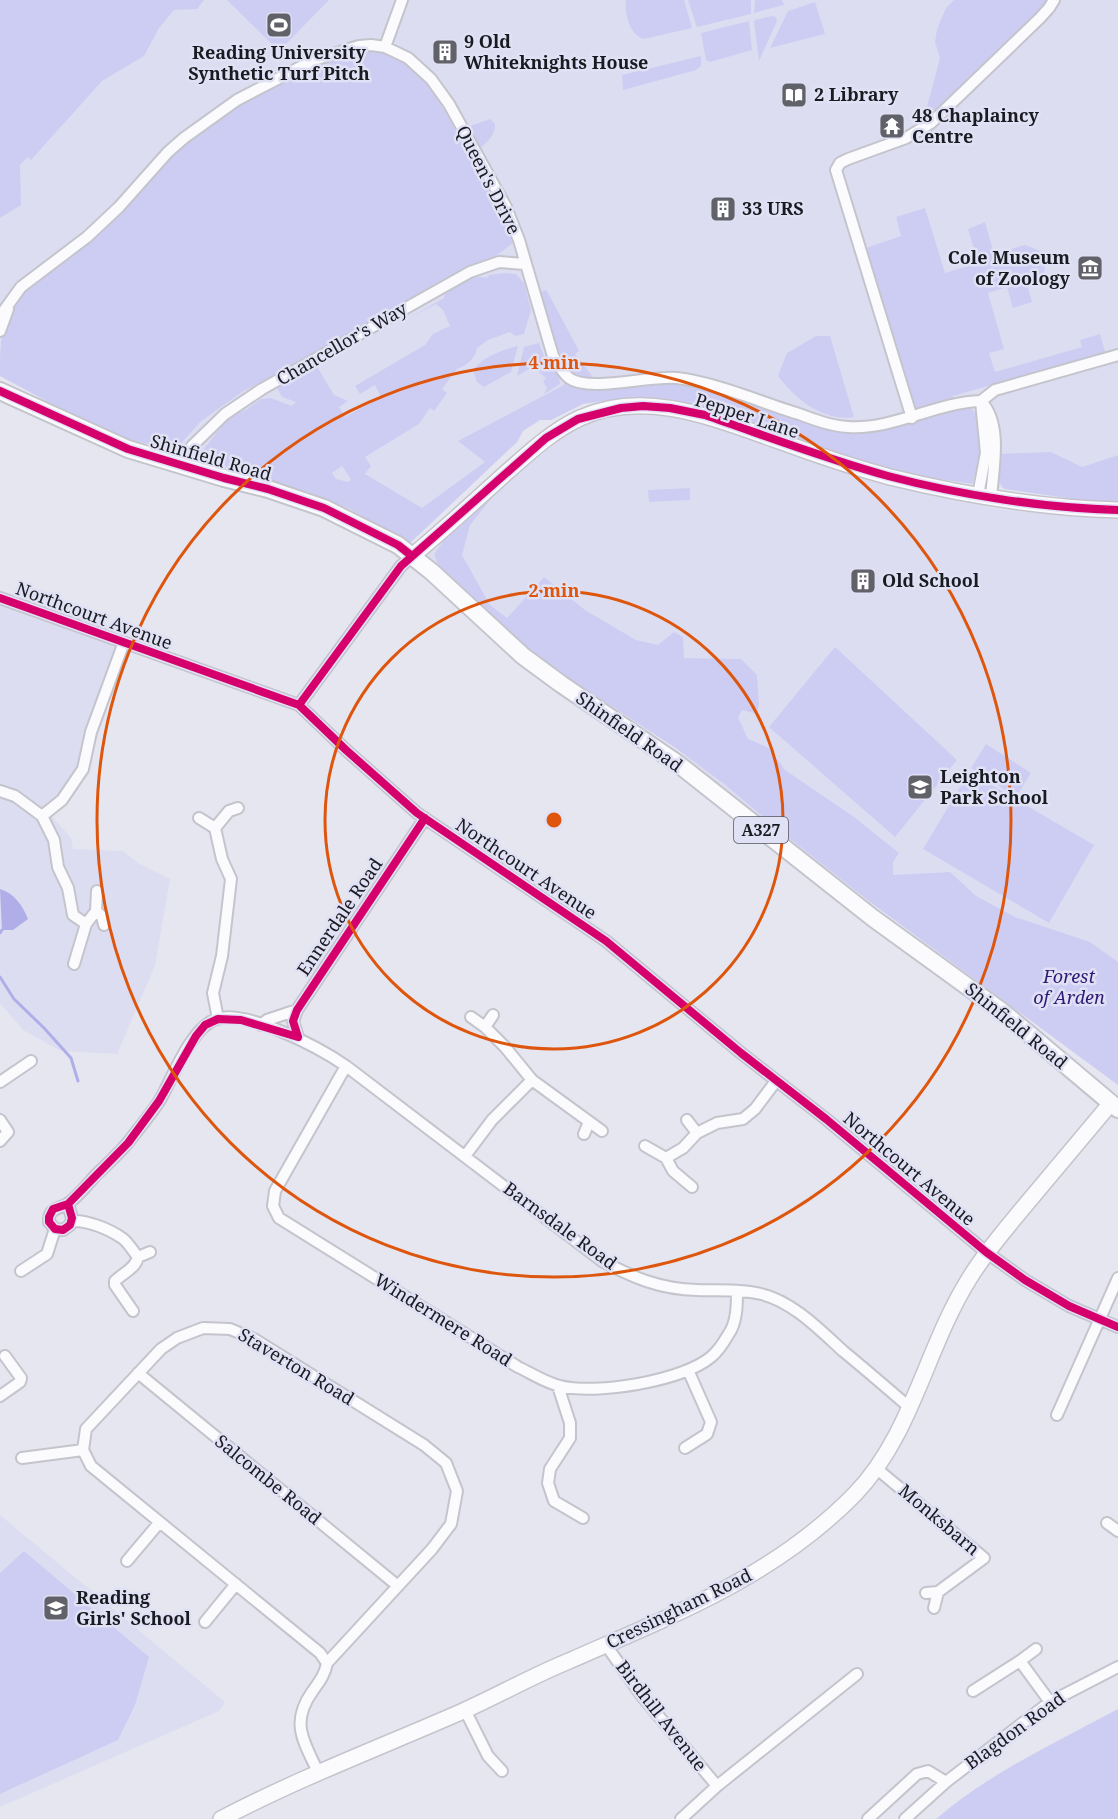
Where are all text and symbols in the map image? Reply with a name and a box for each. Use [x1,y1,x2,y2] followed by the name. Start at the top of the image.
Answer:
[264,10,294,40] sports icon: Reading University Synthetic Turf Pitch
[464,29,648,74] place label: 9 Old Whiteknights House
[430,37,460,67] building icon: 9 Old Whiteknights House
[188,40,370,85] place label: Reading University Synthetic Turf Pitch
[779,80,809,110] library icon: 2 Library
[814,82,899,106] place label: 2 Library
[912,103,1039,148] place label: 48 Chaplaincy Centre
[877,111,907,141] temple icon: 48 Chaplaincy Centre
[451,121,527,238] street label: Queen's Drive
[708,194,738,224] building icon: 33 URS
[742,196,804,220] place label: 33 URS
[948,245,1071,290] place label: Cole Museum of Zoology
[1075,253,1105,283] museum icon: Cole Museum of Zoology
[272,296,412,390] street label: Chancellor's Way
[529,350,579,374] text: 4 min
[692,387,802,443] street label: Pepper Lane
[148,428,275,486] street label: Shinfield Road
[848,566,878,596] building icon: Old School
[882,568,980,592] place label: Old School
[13,576,176,655] street label: Northcourt Avenue
[529,578,579,602] text: 2 min
[572,686,688,777] street label: Shinfield Road
[940,764,1049,809] place label: Leighton Park School
[905,772,935,802] school or university icon: Leighton Park School
[544,810,564,830] centre of rings
[452,812,602,924] street label: Northcourt Avenue
[734,817,788,843] road number: A327
[291,853,387,980] street label: Ennerdale Road
[1033,964,1105,1009] park label: Forest of Arden
[961,977,1073,1074] street label: Shinfield Road
[839,1106,981,1230] street label: Northcourt Avenue
[499,1176,622,1274] street label: Barnsdale Road
[370,1267,517,1371] street label: Windermere Road
[234,1322,359,1410] street label: Staverton Road
[210,1429,327,1530] street label: Salcombe Road
[894,1478,985,1560] street label: Monksbarn
[602,1562,755,1654] street label: Cressingham Road
[76,1585,192,1630] place label: Reading Girls' School
[41,1593,71,1623] school or university icon: Reading Girls' School
[611,1655,713,1776] street label: Birdhill Avenue
[960,1686,1069,1775] street label: Blagdon Road

